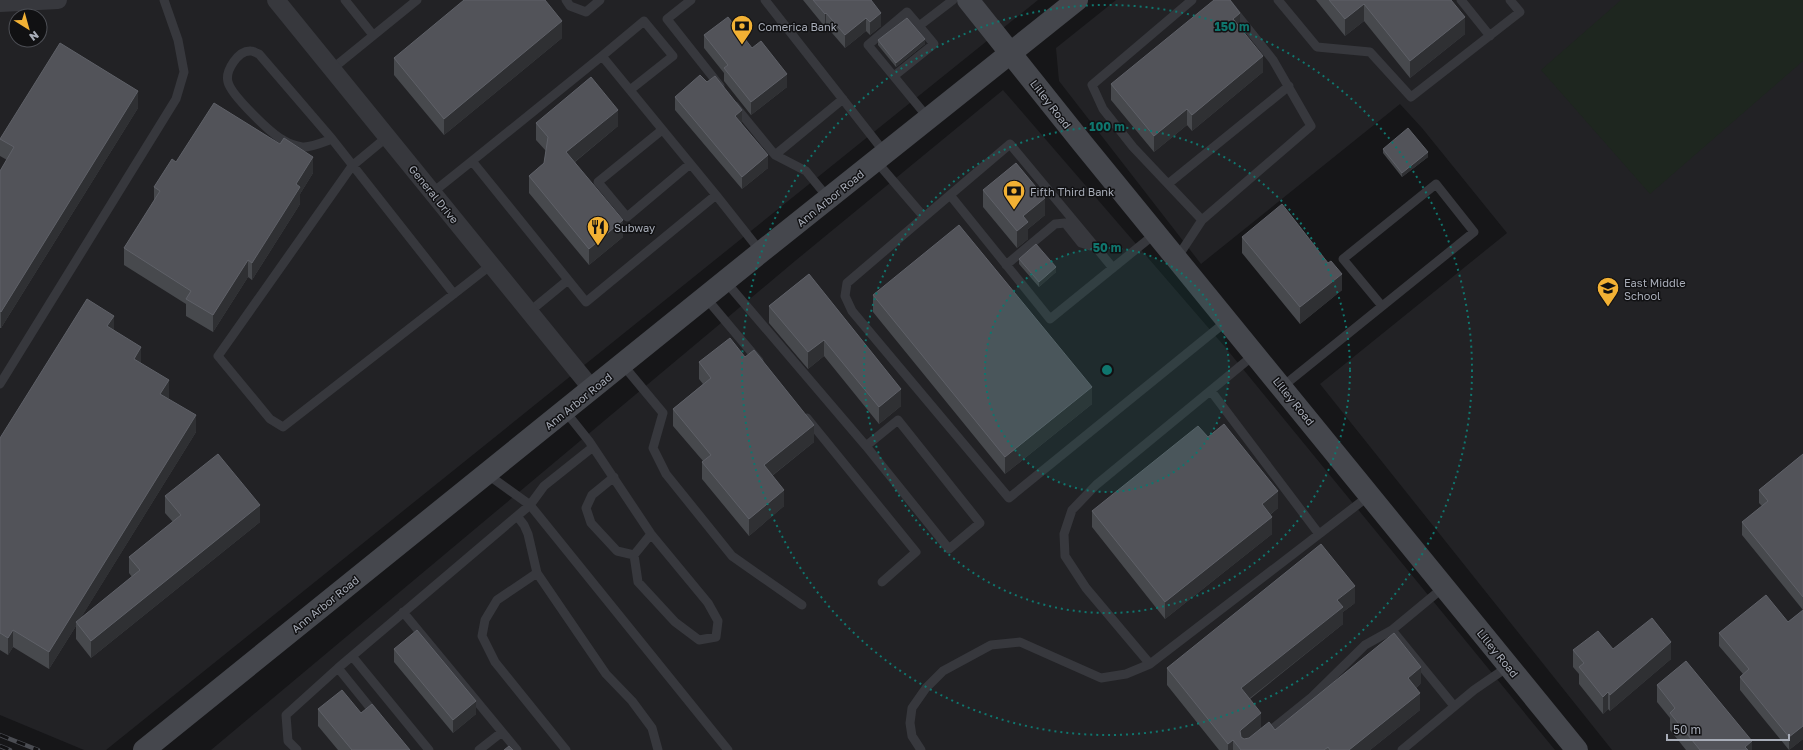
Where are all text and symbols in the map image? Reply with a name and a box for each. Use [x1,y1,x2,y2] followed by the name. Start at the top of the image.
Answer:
[8,8,48,48] north arrow
[729,13,755,46] bank icon: Comerica Bank
[1215,19,1249,34] text: 150 m
[758,20,837,33] place label: Comerica Bank
[27,29,42,44] text: N
[1028,77,1074,131] street label: Lilley Road
[1089,119,1125,134] text: 100 m
[407,162,461,226] street label: General Drive
[794,167,866,229] street label: Ann Arbor Road
[1001,178,1027,211] bank icon: Fifth Third Bank
[1030,185,1114,198] place label: Fifth Third Bank
[585,214,611,247] restaurant icon: Subway
[614,221,655,234] place label: Subway
[1093,240,1121,255] text: 50 m
[1595,275,1621,308] school or university icon: East Middle School
[1624,276,1686,302] place label: East Middle School
[1100,363,1114,377] centre of rings
[542,370,614,432] street label: Ann Arbor Road
[1271,374,1317,428] street label: Lilley Road
[289,573,361,635] street label: Ann Arbor Road
[1475,626,1521,680] street label: Lilley Road
[1667,716,1789,742] scale bar
[1673,722,1701,737] text: 50 m

